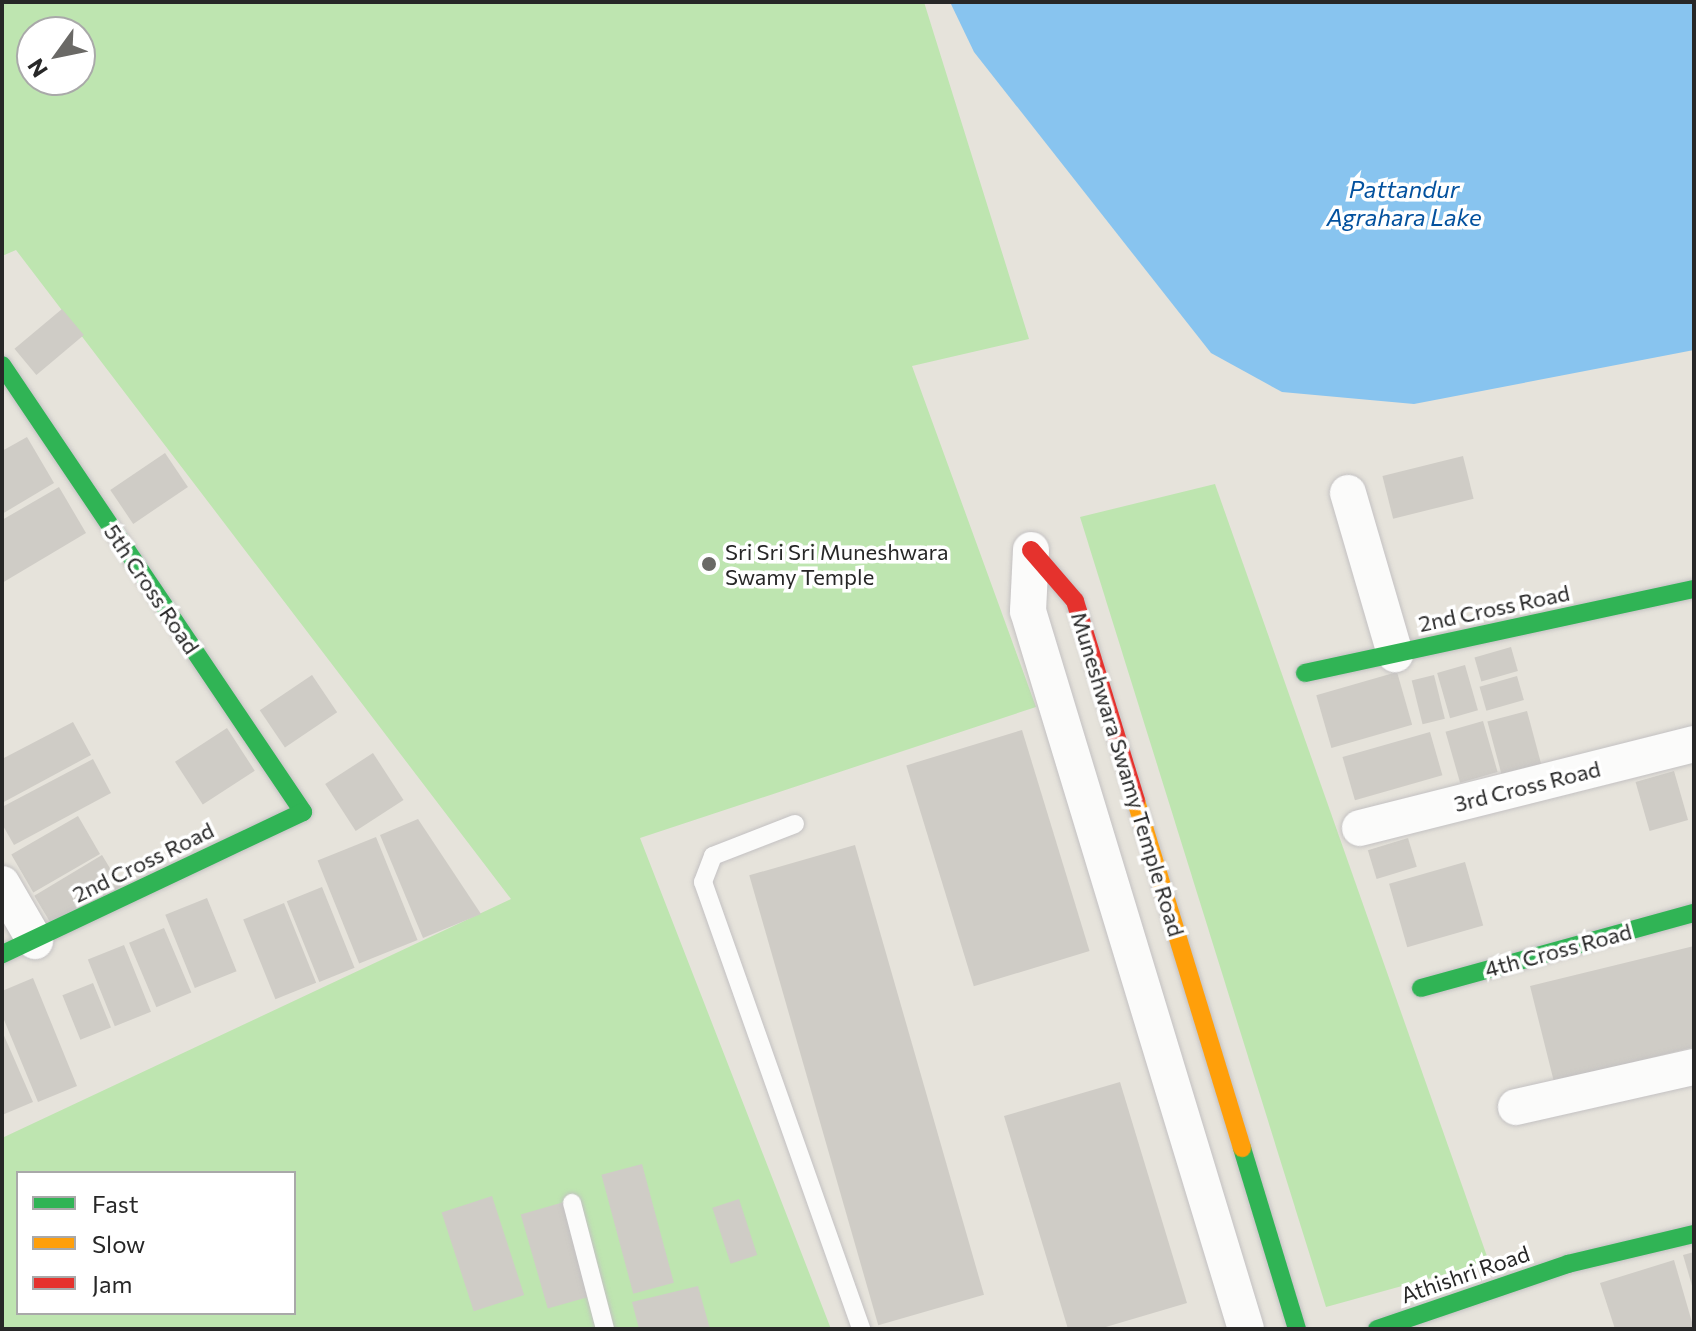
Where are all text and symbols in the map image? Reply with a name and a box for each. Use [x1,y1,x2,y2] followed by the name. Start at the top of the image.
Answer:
[16,16,96,96] north arrow
[21,54,53,83] text: N
[1326,175,1482,231] water label: Pattandur Agrahara Lake
[99,519,205,659] street label: 5th Cross Road
[725,538,949,590] place label: Sri Sri Sri Muneshwara Swamy Temple
[700,555,718,573] marker: Sri Sri Sri Muneshwara Swamy Temple
[1416,579,1572,637] street label: 2nd Cross Road
[1066,609,1190,939] street label: Muneshwara Swamy Temple Road
[1451,755,1603,817] street label: 3rd Cross Road
[68,816,218,908] street label: 2nd Cross Road
[1482,918,1634,982] street label: 4th Cross Road
[16,1171,296,1315] legend
[92,1189,139,1218] text: Fast
[92,1229,145,1258] text: Slow
[1397,1240,1533,1308] street label: Athishri Road
[92,1269,132,1298] text: Jam

